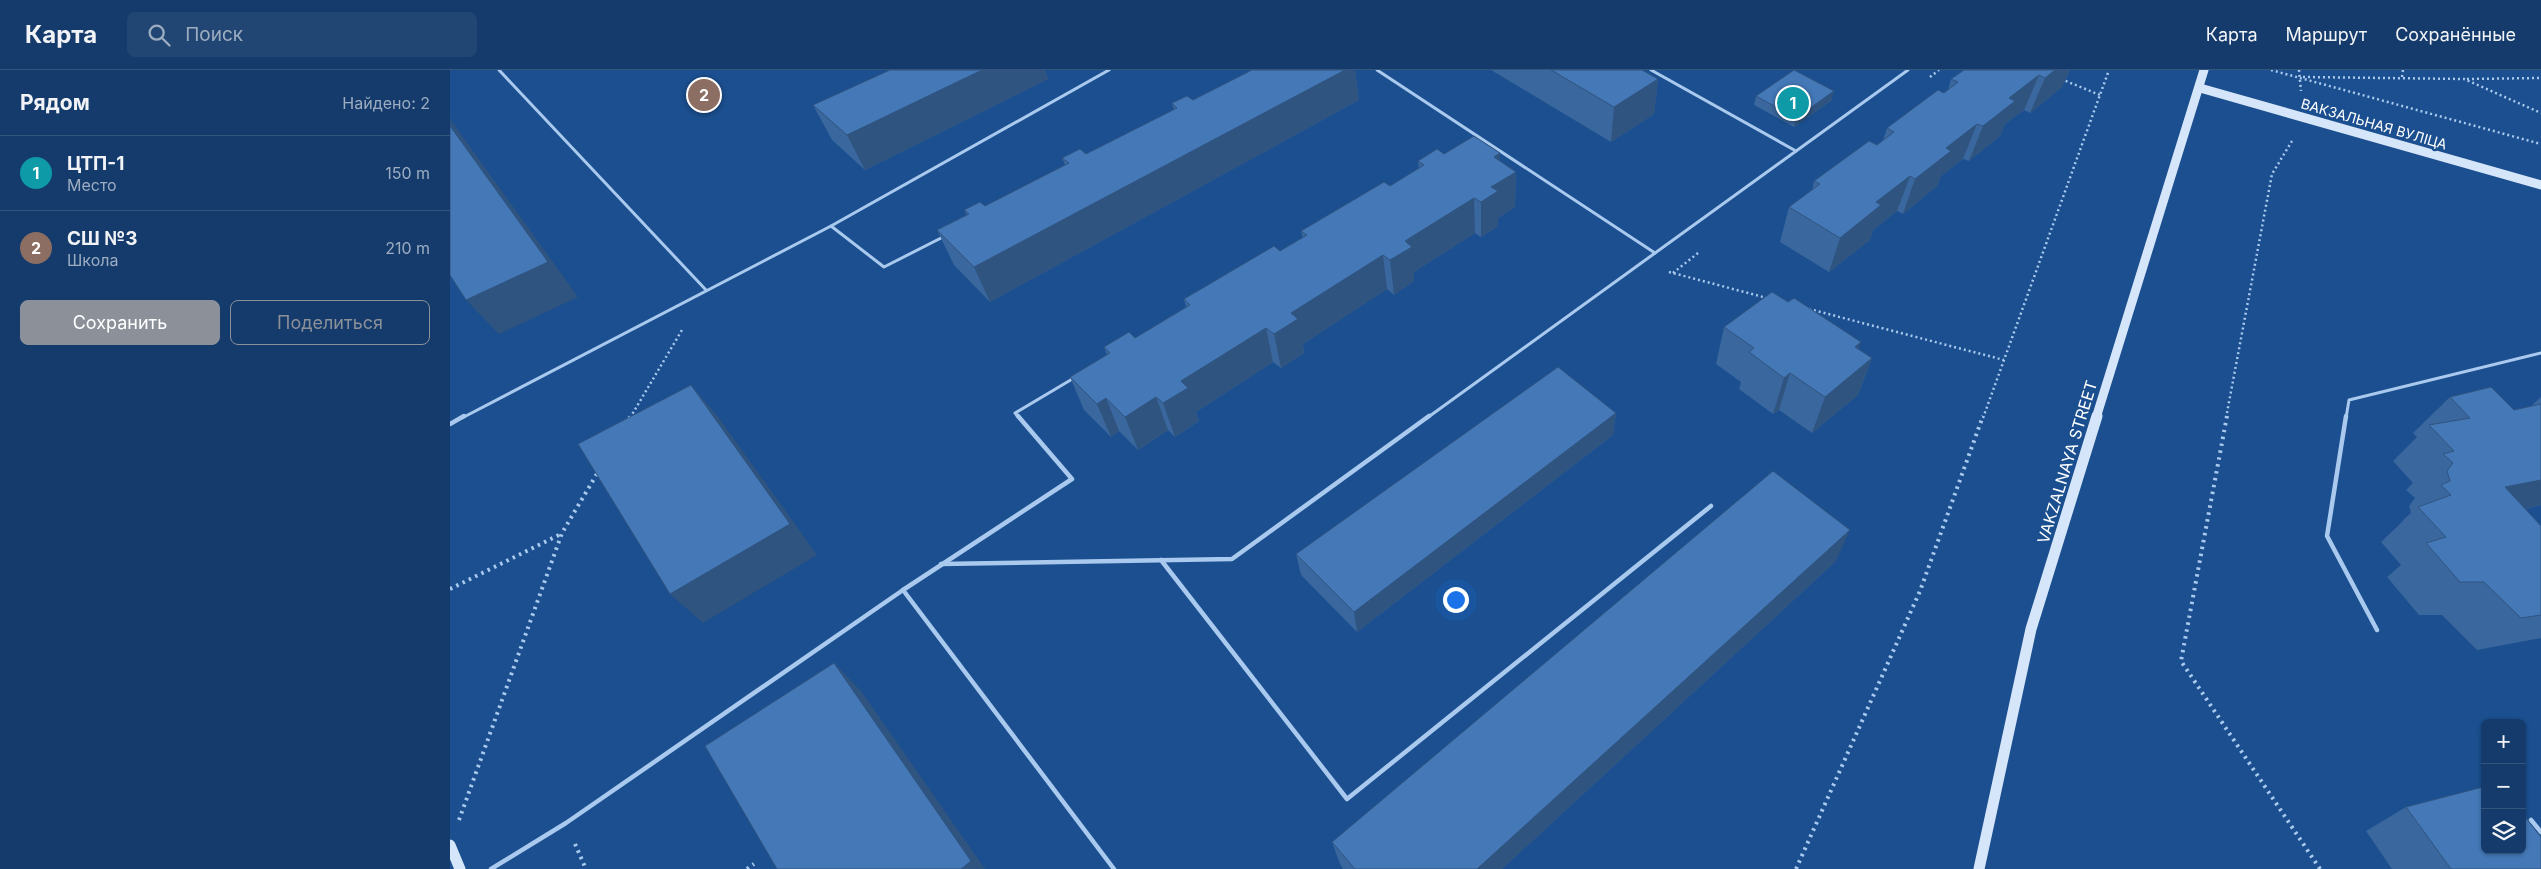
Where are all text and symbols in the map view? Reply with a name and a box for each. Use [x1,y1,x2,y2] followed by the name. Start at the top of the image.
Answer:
[127,12,477,57] search box
[25,20,97,49] text: Карта
[145,21,173,49] icon: search
[185,23,243,46] text: Поиск
[2206,24,2258,45] text: Карта
[2286,24,2367,45] text: Маршрут
[2395,24,2516,45] text: Сохранённые
[688,76,720,114] pin: 2
[1777,84,1809,122] pin: 1
[20,90,90,115] text: Рядом
[342,93,430,113] text: Найдено: 2
[2299,95,2449,153] street label: ВАКЗАЛЬНАЯ ВУЛІЦА
[67,152,124,175] text: ЦТП-1
[33,163,39,183] text: 1
[385,163,430,183] text: 150 m
[67,175,117,195] text: Место
[67,227,138,250] text: СШ №3
[31,238,41,258] text: 2
[385,238,430,258] text: 210 m
[67,250,118,270] text: Школа
[20,300,220,345] button: Сохранить
[230,300,430,345] button: Поделиться
[2033,378,2101,546] street label: VAKZALNAYA STREET
[1443,587,1469,613] your location
[2481,719,2526,854] map controls
[2481,719,2526,764] button: +
[2481,764,2526,809] button: −
[2481,809,2526,854] button: layers

